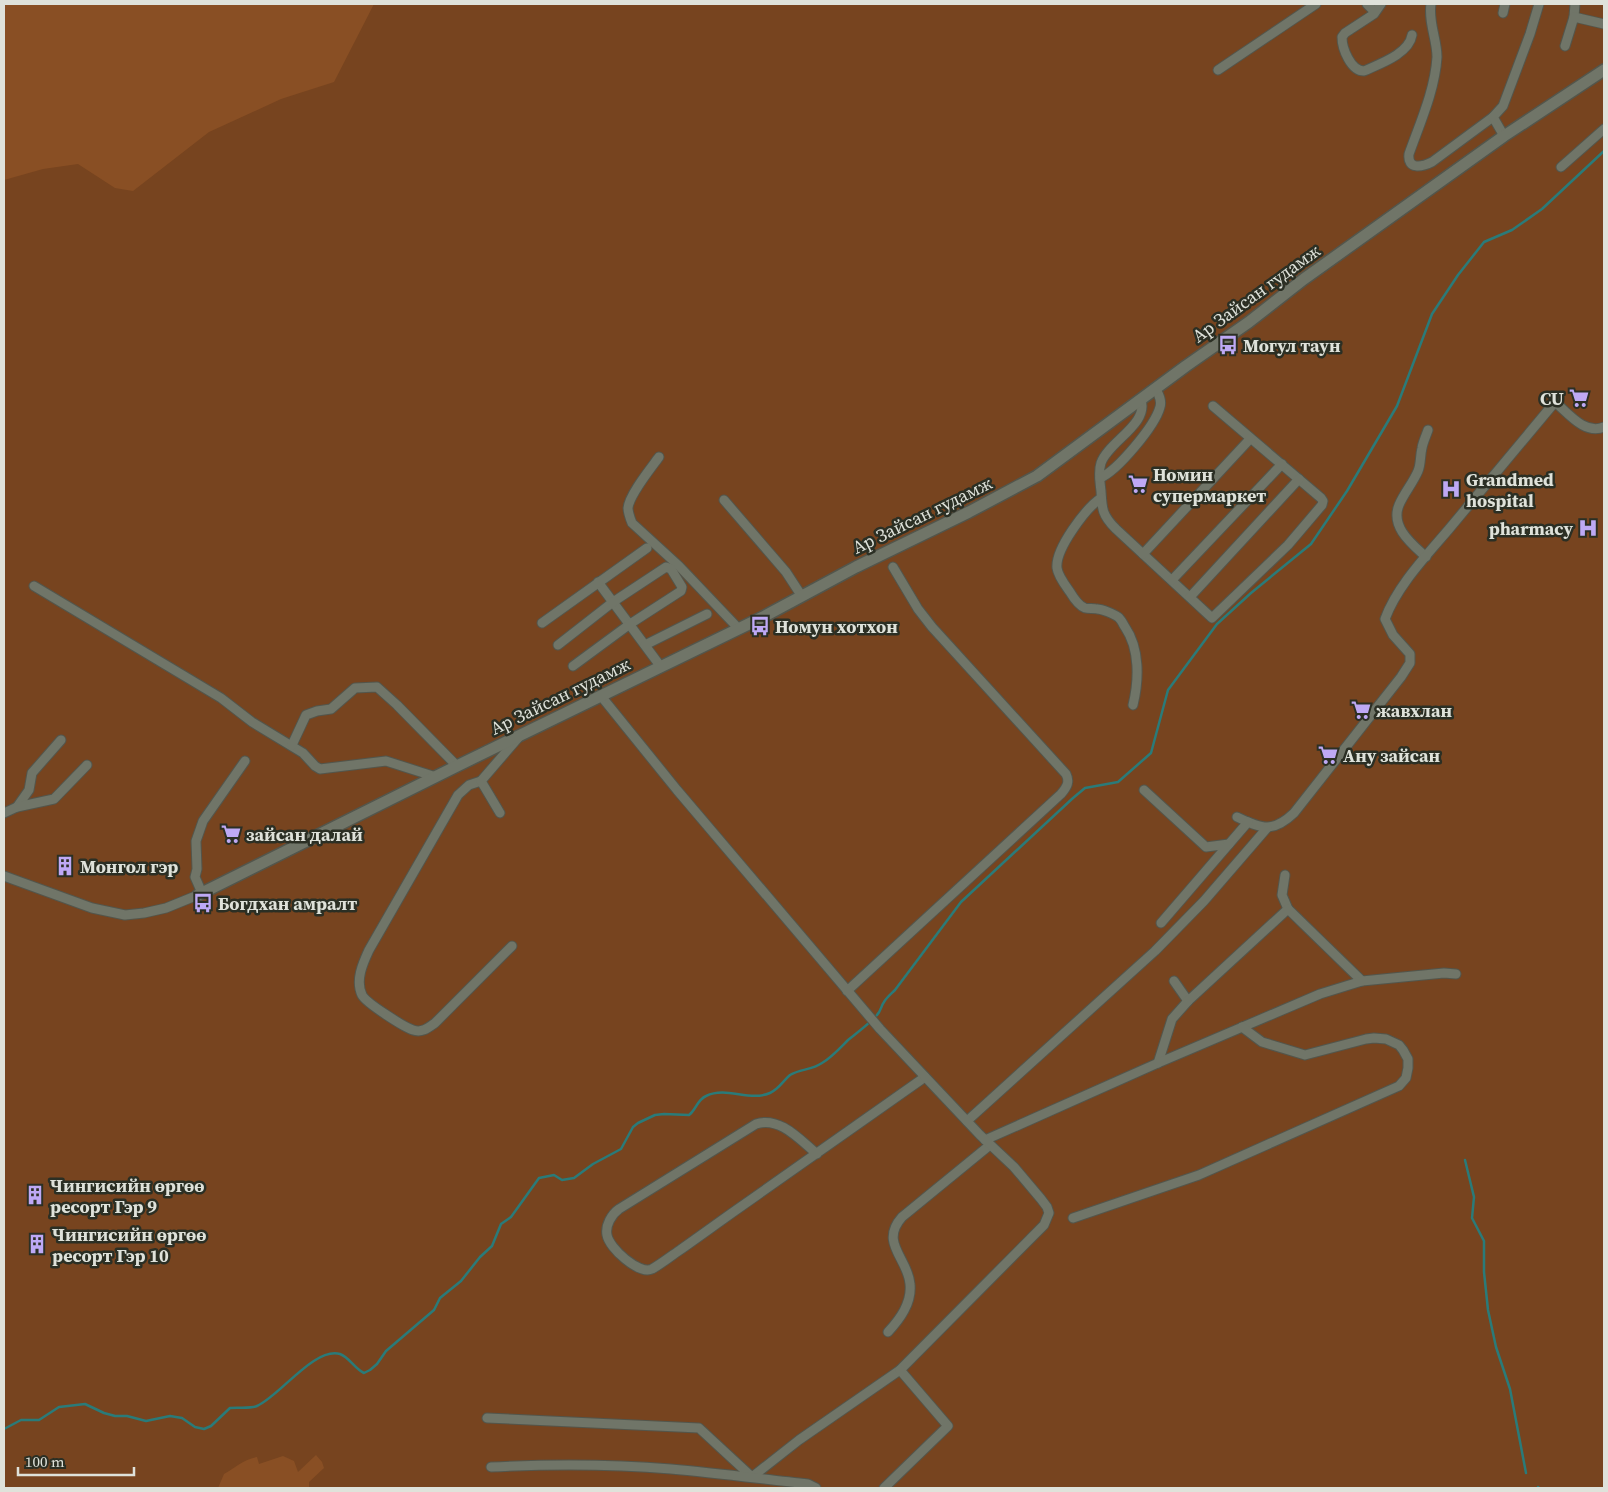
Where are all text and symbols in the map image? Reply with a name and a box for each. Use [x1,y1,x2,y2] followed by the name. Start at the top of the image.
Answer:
[1187,238,1325,348] street label: Ар Зайсан гудамж
[1243,333,1341,358] place label: Могул таун
[1217,334,1239,356] bus stop icon: Могул таун
[1540,386,1564,411] place label: CU
[1568,387,1590,409] supermarket icon: CU
[1153,462,1266,508] place label: Номин супермаркет
[1466,467,1554,513] place label: Grandmed hospital
[848,470,996,560] street label: Ар Зайсан гудамж
[1127,473,1149,495] supermarket icon: Номин супермаркет
[1440,478,1462,500] hospital icon: Grandmed hospital
[1489,516,1573,541] place label: pharmacy
[1577,517,1599,539] hospital icon: pharmacy
[775,614,898,639] place label: Номун хотхон
[749,615,771,637] bus stop icon: Номун хотхон
[486,651,634,741] street label: Ар Зайсан гудамж
[1376,698,1452,723] place label: жавхлан
[1350,699,1372,721] supermarket icon: жавхлан
[1343,743,1441,768] place label: Ану зайсан
[1317,744,1339,766] supermarket icon: Ану зайсан
[246,822,363,847] place label: зайсан далай
[220,823,242,845] supermarket icon: зайсан далай
[80,854,178,879] place label: Монгол гэр
[54,855,76,877] building icon: Монгол гэр
[218,891,357,916] place label: Богдхан амралт
[192,892,214,914] bus stop icon: Богдхан амралт
[50,1173,204,1219] place label: Чингисийн өргөө ресорт Гэр 9
[24,1184,46,1206] building icon: Чингисийн өргөө ресорт Гэр 9
[52,1222,206,1268] place label: Чингисийн өргөө ресорт Гэр 10
[26,1233,48,1255] building icon: Чингисийн өргөө ресорт Гэр 10
[18,1444,134,1476] scale bar
[25,1451,65,1472] text: 100 m

